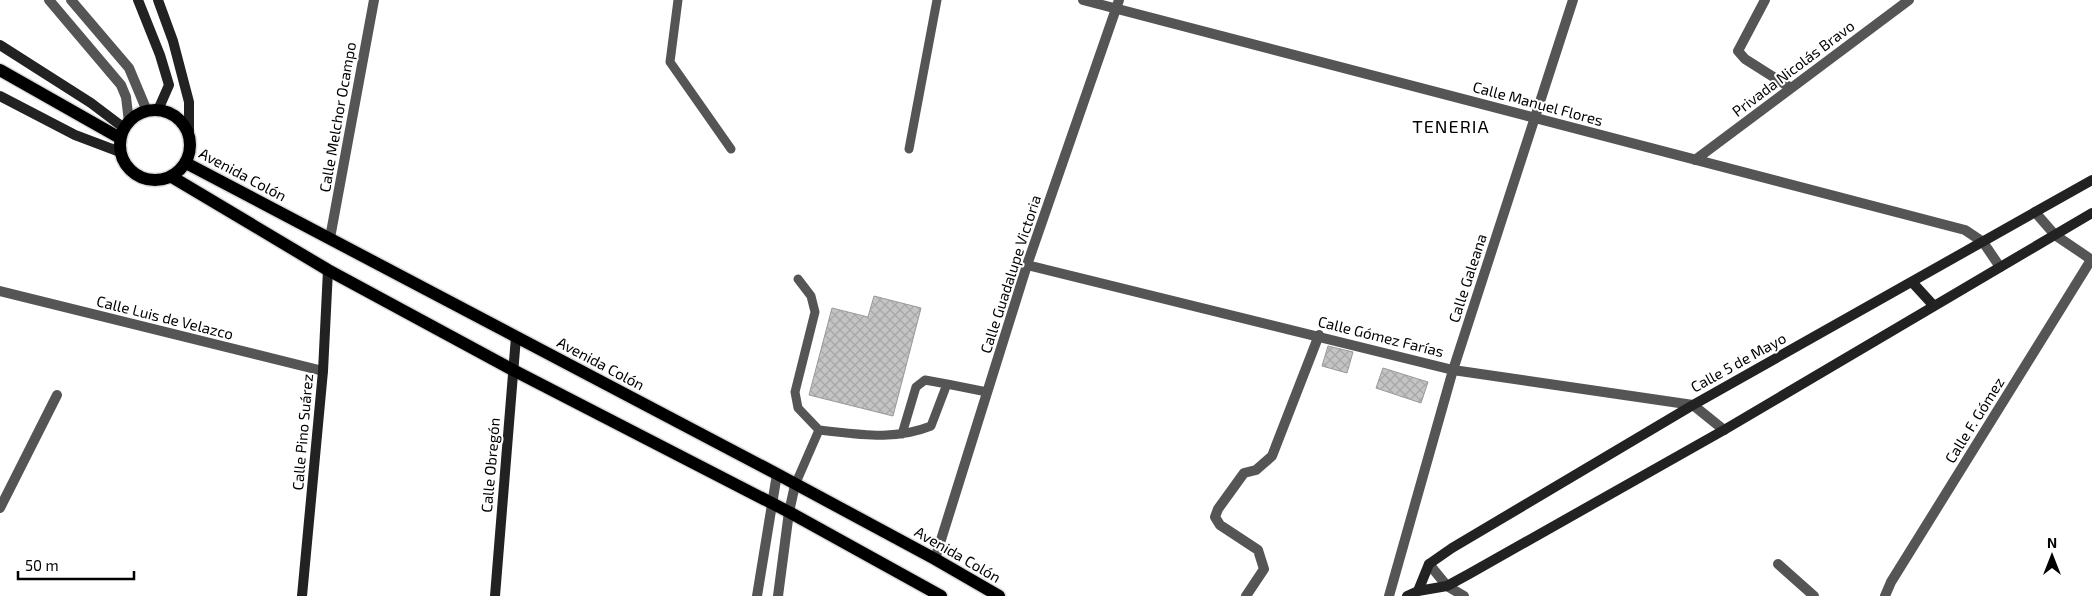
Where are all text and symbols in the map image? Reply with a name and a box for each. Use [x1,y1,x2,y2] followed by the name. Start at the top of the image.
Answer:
[1728,16,1858,120] street label: Privada Nicolás Bravo
[315,40,359,194] street label: Calle Melchor Ocampo
[1471,77,1605,129] street label: Calle Manuel Flores
[1412,115,1490,137] district label: TENERIA
[196,143,290,205] street label: Avenida Colón
[976,193,1044,355] street label: Calle Guadalupe Victoria
[1444,231,1490,325] street label: Calle Galeana
[95,291,235,343] street label: Calle Luis de Velazco
[1316,312,1446,360] street label: Calle Gómez Farías
[1687,328,1789,396] street label: Calle 5 de Mayo
[554,332,648,394] street label: Avenida Colón
[288,373,316,491] street label: Calle Pino Suárez
[1941,374,2007,466] street label: Calle F. Gómez
[477,417,503,513] street label: Calle Obregón
[912,522,1004,586] street label: Avenida Colón
[2027,531,2077,581] north arrow
[2047,534,2057,551] text: N
[18,548,134,580] scale bar
[25,556,59,574] text: 50 m

